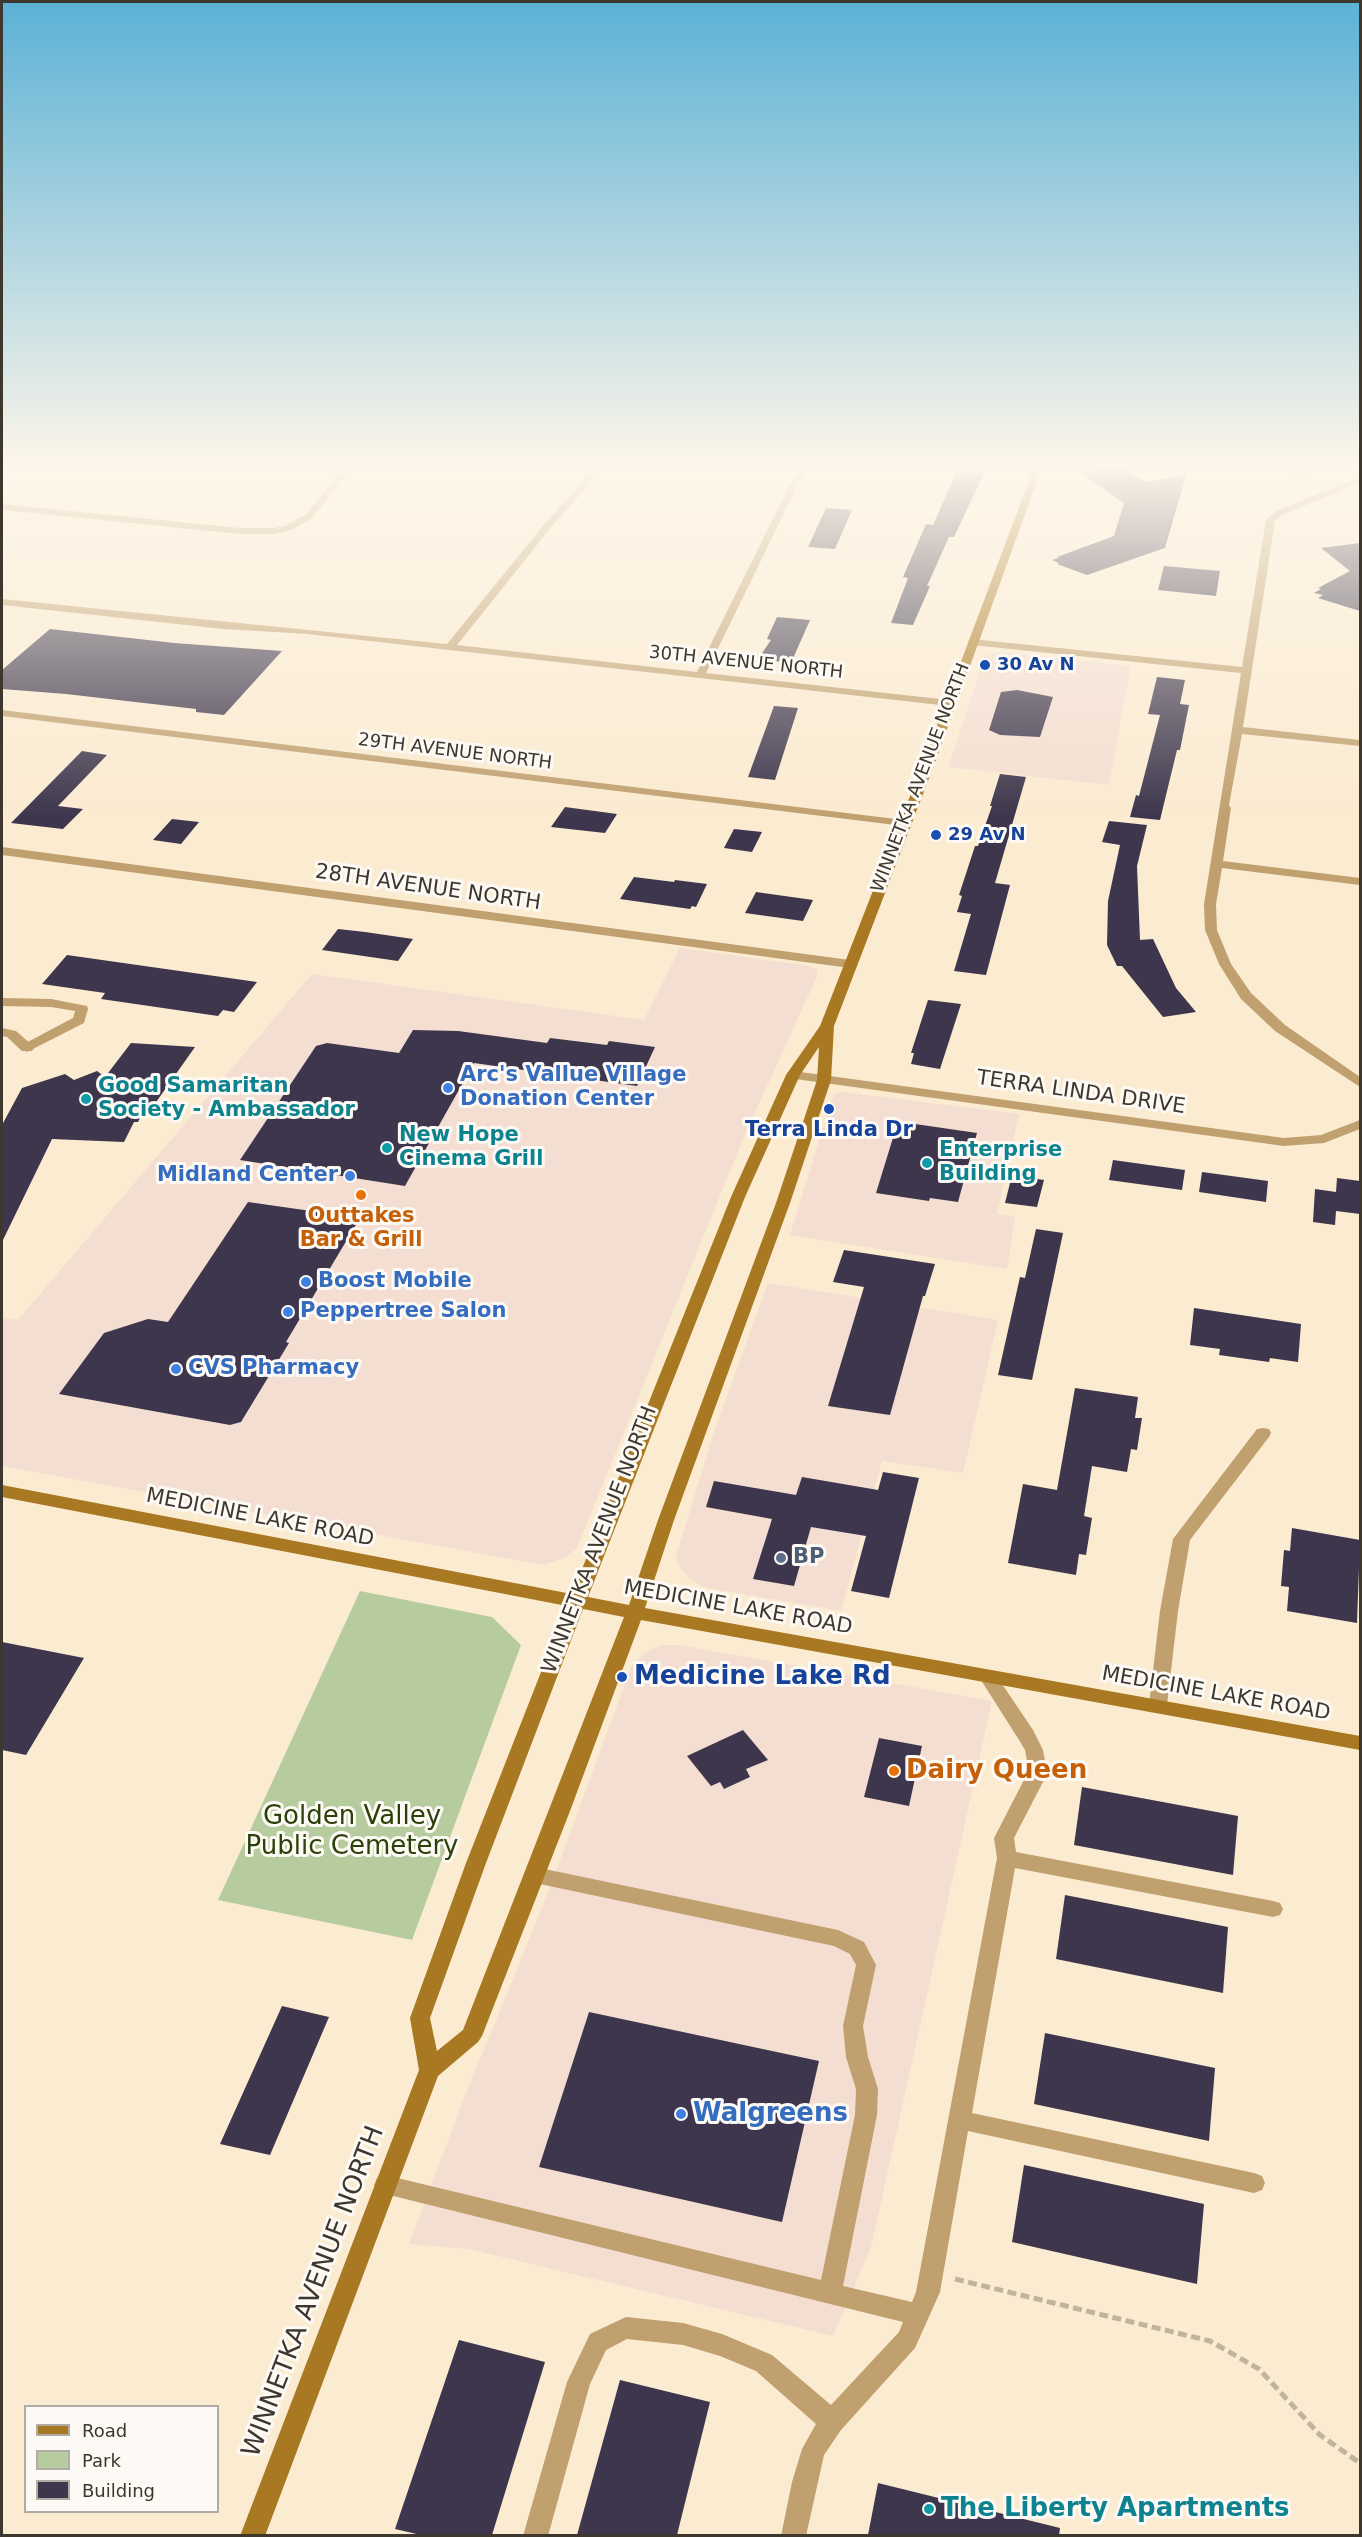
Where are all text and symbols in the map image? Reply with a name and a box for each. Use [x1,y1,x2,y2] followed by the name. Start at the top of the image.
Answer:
[648,642,844,684] street label: 30TH AVENUE NORTH
[997,654,1075,676] place label: 30 Av N
[978,658,992,672] marker: 30 Av N
[867,660,975,896] street label: WINNETKA AVENUE NORTH
[357,729,553,775] street label: 29TH AVENUE NORTH
[948,824,1026,846] place label: 29 Av N
[929,828,943,842] marker: 29 Av N
[314,860,542,916] street label: 28TH AVENUE NORTH
[460,1063,686,1113] place label: Arc's Vallue Village Donation Center
[975,1066,1187,1120] street label: TERRA LINDA DRIVE
[98,1074,355,1124] place label: Good Samaritan Society - Ambassador
[441,1081,455,1095] marker: Arc's Vallue Village Donation Center
[79,1092,93,1106] marker: Good Samaritan Society - Ambassador
[822,1102,836,1116] marker: Terra Linda Dr
[745,1118,913,1144] place label: Terra Linda Dr
[399,1123,543,1173] place label: New Hope Cinema Grill
[939,1138,1062,1188] place label: Enterprise Building
[380,1141,394,1155] marker: New Hope Cinema Grill
[920,1156,934,1170] marker: Enterprise Building
[157,1163,338,1189] place label: Midland Center
[343,1169,357,1183] marker: Midland Center
[354,1188,368,1202] marker: Outtakes Bar & Grill
[300,1204,422,1254] place label: Outtakes Bar & Grill
[318,1269,472,1295] place label: Boost Mobile
[299,1275,313,1289] marker: Boost Mobile
[300,1299,506,1325] place label: Peppertree Salon
[281,1305,295,1319] marker: Peppertree Salon
[188,1356,359,1382] place label: CVS Pharmacy
[169,1362,183,1376] marker: CVS Pharmacy
[537,1403,663,1677] street label: WINNETKA AVENUE NORTH
[144,1484,376,1552] street label: MEDICINE LAKE ROAD
[793,1545,824,1571] place label: BP
[774,1551,788,1565] marker: BP
[622,1575,854,1641] street label: MEDICINE LAKE ROAD
[634,1661,891,1693] place label: Medicine Lake Rd
[1100,1661,1332,1727] street label: MEDICINE LAKE ROAD
[615,1670,629,1684] marker: Medicine Lake Rd
[906,1755,1087,1787] place label: Dairy Queen
[887,1764,901,1778] marker: Dairy Queen
[246,1801,458,1862] park label: Golden Valley Public Cemetery
[693,2098,848,2130] place label: Walgreens
[674,2107,688,2121] marker: Walgreens
[236,2122,392,2462] street label: WINNETKA AVENUE NORTH
[24,2405,219,2513] legend
[82,2420,127,2441] text: Road
[82,2450,121,2471] text: Park
[82,2480,155,2501] text: Building
[941,2493,1290,2525] place label: The Liberty Apartments
[922,2502,936,2516] marker: The Liberty Apartments

